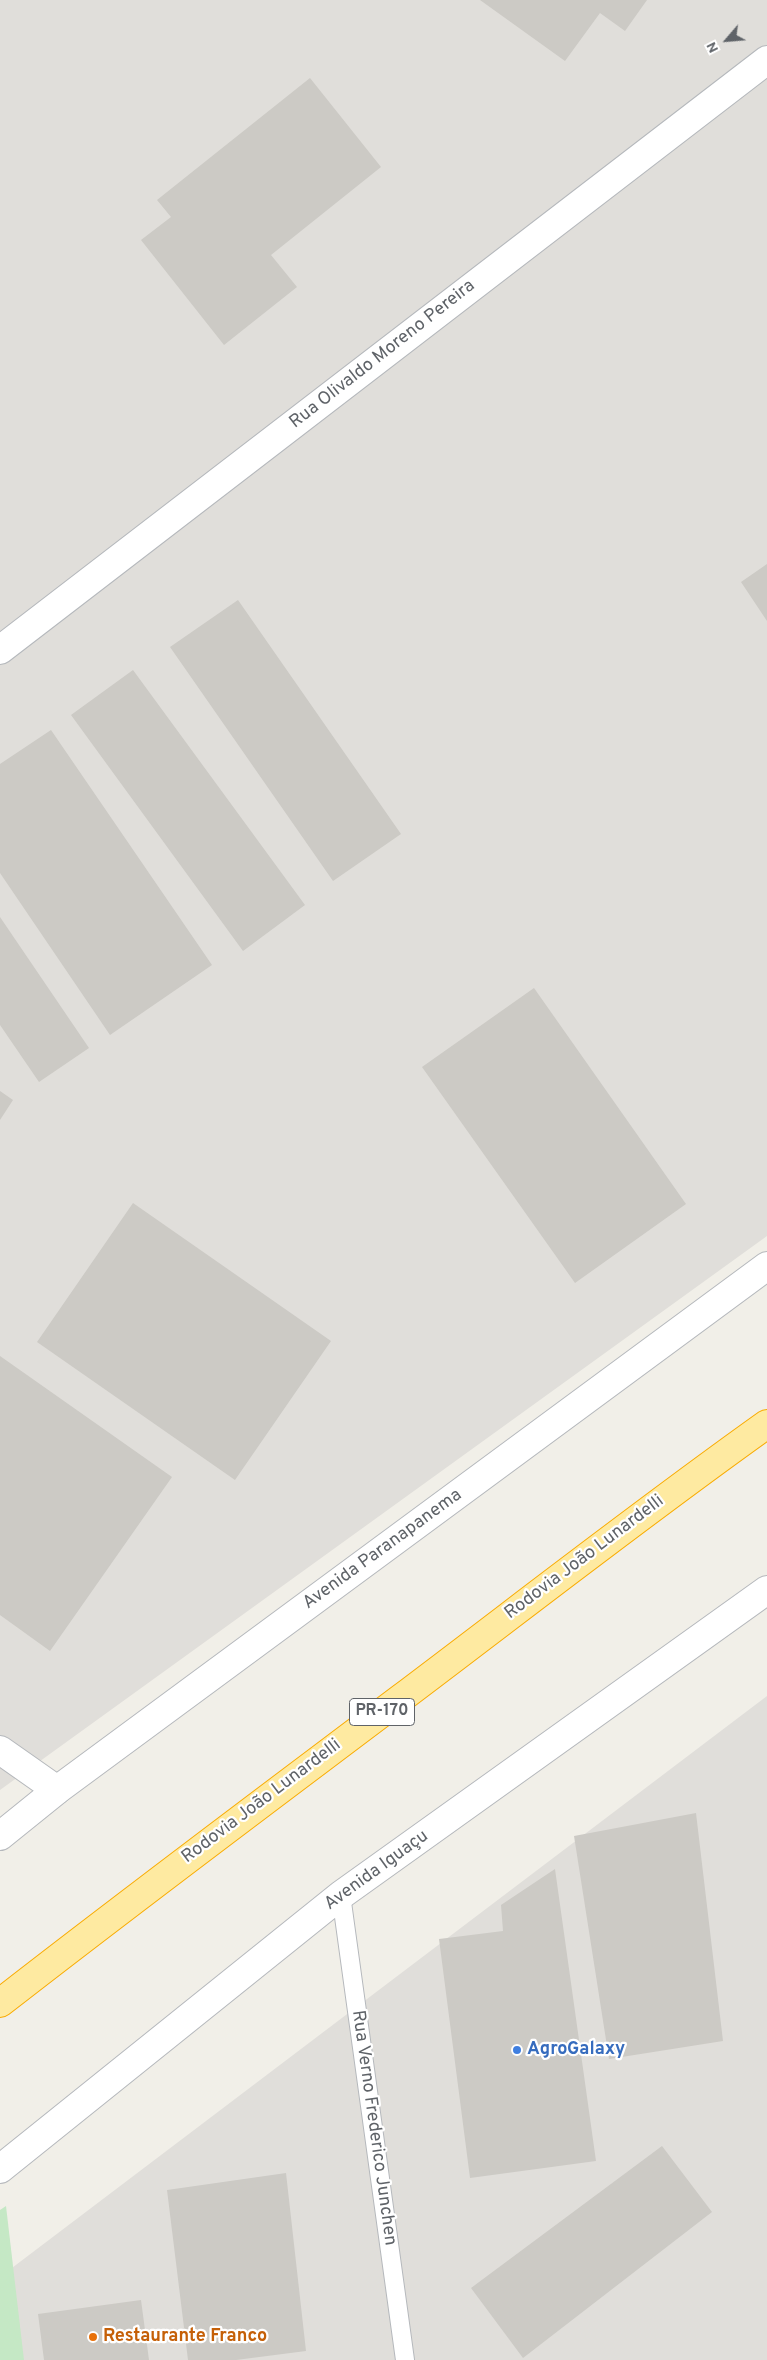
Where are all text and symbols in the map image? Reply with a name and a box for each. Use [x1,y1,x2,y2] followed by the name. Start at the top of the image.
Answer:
[702,15,752,65] north arrow
[703,39,723,55] text: N
[286,276,480,434] street label: Rua Olivaldo Moreno Pereira
[299,1485,467,1615] street label: Avenida Paranapanema
[501,1491,669,1625] street label: Rodovia João Lunardelli
[350,1698,414,1725] road number: PR-170
[178,1735,346,1869] street label: Rodovia João Lunardelli
[321,1826,433,1916] street label: Avenida Iguaçu
[346,2009,400,2247] street label: Rua Verno Frederico Junchen
[527,2039,625,2061] place label: AgroGalaxy
[511,2044,523,2056] marker: AgroGalaxy
[103,2326,267,2348] place label: Restaurante Franco
[87,2331,99,2343] marker: Restaurante Franco

